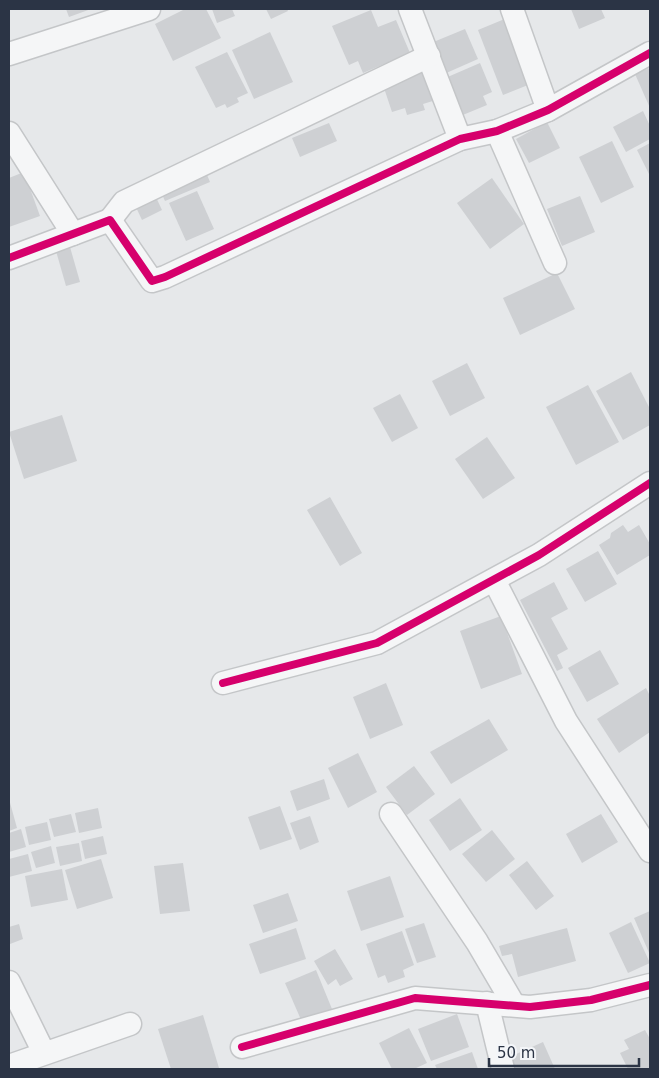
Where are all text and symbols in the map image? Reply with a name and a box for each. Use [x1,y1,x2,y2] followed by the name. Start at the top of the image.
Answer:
[489,1036,639,1068] scale bar
[497,1044,535,1062] text: 50 m

